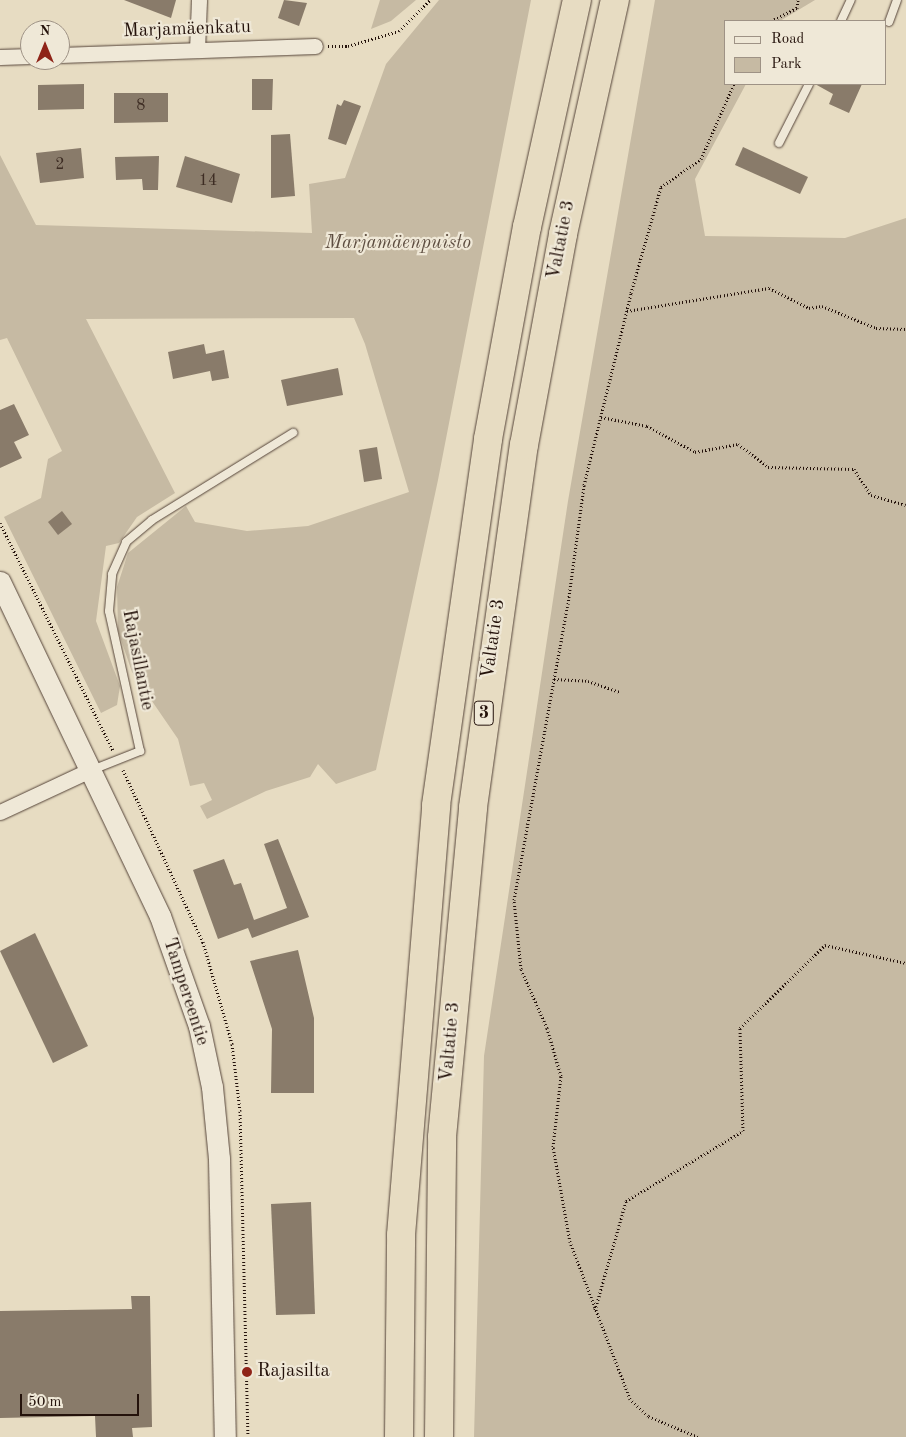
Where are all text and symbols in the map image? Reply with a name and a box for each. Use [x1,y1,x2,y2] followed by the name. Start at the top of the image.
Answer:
[123,16,251,44] street label: Marjamäenkatu
[20,20,70,70] north arrow
[724,20,886,85] legend
[40,24,50,38] text: N
[771,32,804,47] text: Road
[771,57,802,72] text: Park
[136,96,146,116] house number: 8
[55,155,65,175] house number: 2
[199,171,217,191] house number: 14
[543,198,581,282] street label: Valtatie 3
[325,233,471,255] park label: Marjamäenpuisto
[477,598,511,680] street label: Valtatie 3
[116,608,158,712] street label: Rajasillantie
[473,698,495,728] road number: 3
[157,935,213,1049] street label: Tampereentie
[436,1001,466,1083] street label: Valtatie 3
[257,1361,330,1383] place label: Rajasilta
[241,1366,253,1378] marker: Rajasilta
[22,1384,141,1416] scale bar
[28,1395,62,1410] text: 50 m

